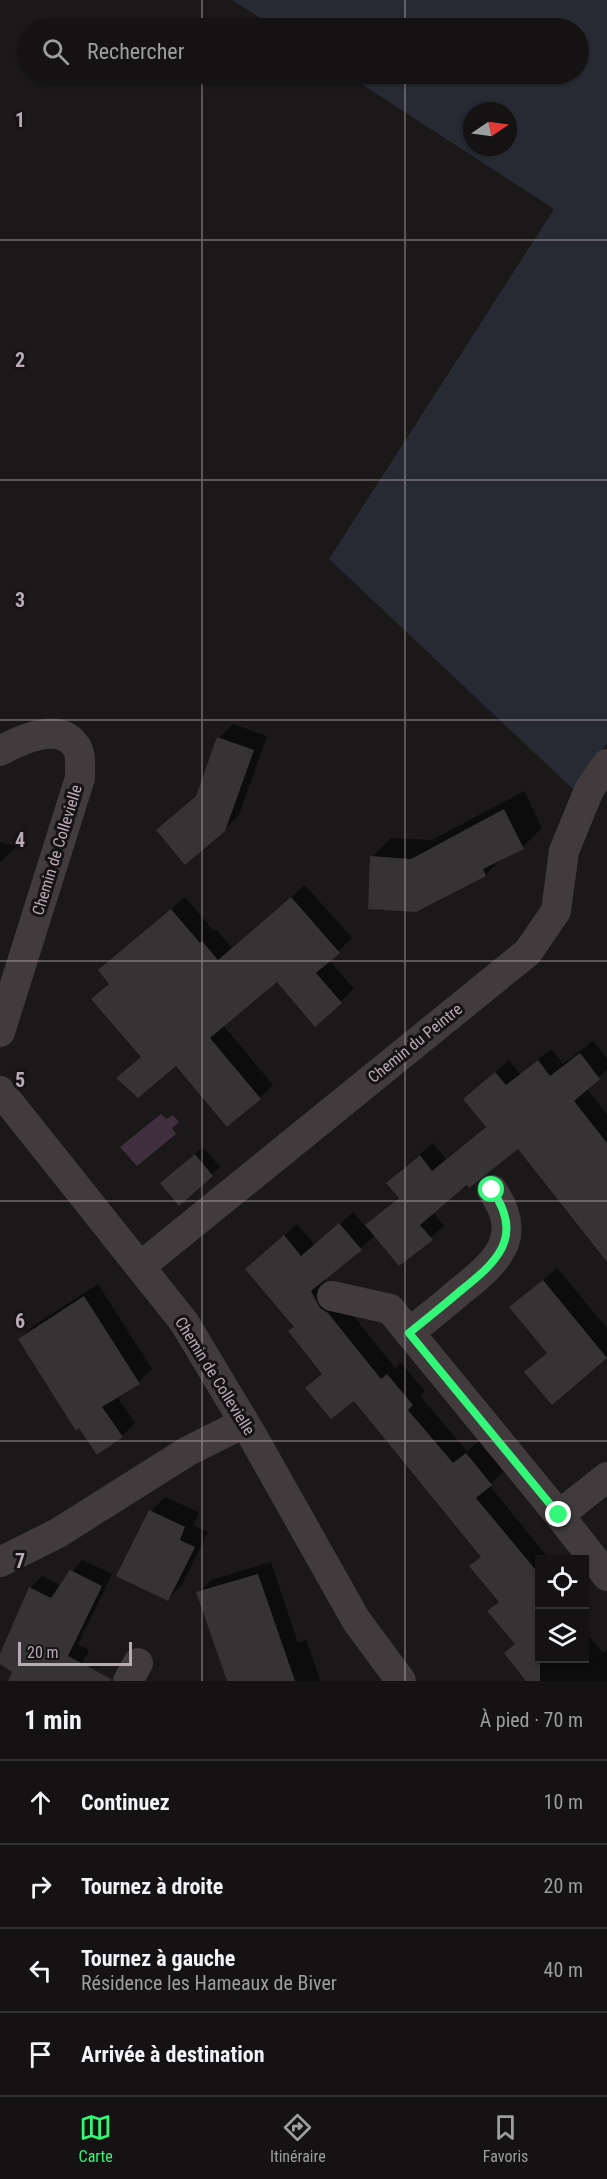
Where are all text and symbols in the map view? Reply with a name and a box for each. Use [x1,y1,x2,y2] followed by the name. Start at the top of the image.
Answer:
[18,18,589,84] search box
[39,35,72,68] icon: search
[87,39,184,64] text: Rechercher
[463,102,517,156] north arrow
[15,108,25,132] text: 1
[15,348,25,372] text: 2
[15,588,25,612] text: 3
[28,783,86,917] street label: Chemin de Collevielle
[15,828,25,852] text: 4
[364,999,466,1087] street label: Chemin du Peintre
[15,1068,25,1092] text: 5
[478,1176,504,1202] route start
[15,1309,25,1333] text: 6
[171,1314,259,1438] street label: Chemin de Collevielle
[545,1501,571,1527] route end
[15,1549,25,1573] text: 7
[535,1555,589,1663] map controls
[535,1555,589,1609] button: locate
[535,1609,589,1663] button: layers
[18,1639,132,1666] scale bar
[27,1643,59,1662] text: 20 m
[24,1705,82,1735] text: 1 min
[480,1708,583,1732] text: À pied · 70 m
[24,1786,57,1819] icon: ahead
[81,1790,170,1815] text: Continuez
[544,1790,583,1814] text: 10 m
[24,1870,57,1903] icon: right
[81,1874,223,1899] text: Tournez à droite
[544,1874,583,1898] text: 20 m
[81,1946,235,1971] text: Tournez à gauche
[24,1954,57,1987] icon: left
[544,1958,583,1982] text: 40 m
[81,1971,337,1995] text: Résidence les Hameaux de Biver
[24,2038,57,2071] icon: arrive
[81,2042,265,2067] text: Arrivée à destination
[79,2111,113,2166] tab: Carte
[270,2111,326,2166] tab: Itinéraire
[483,2111,528,2166] tab: Favoris

